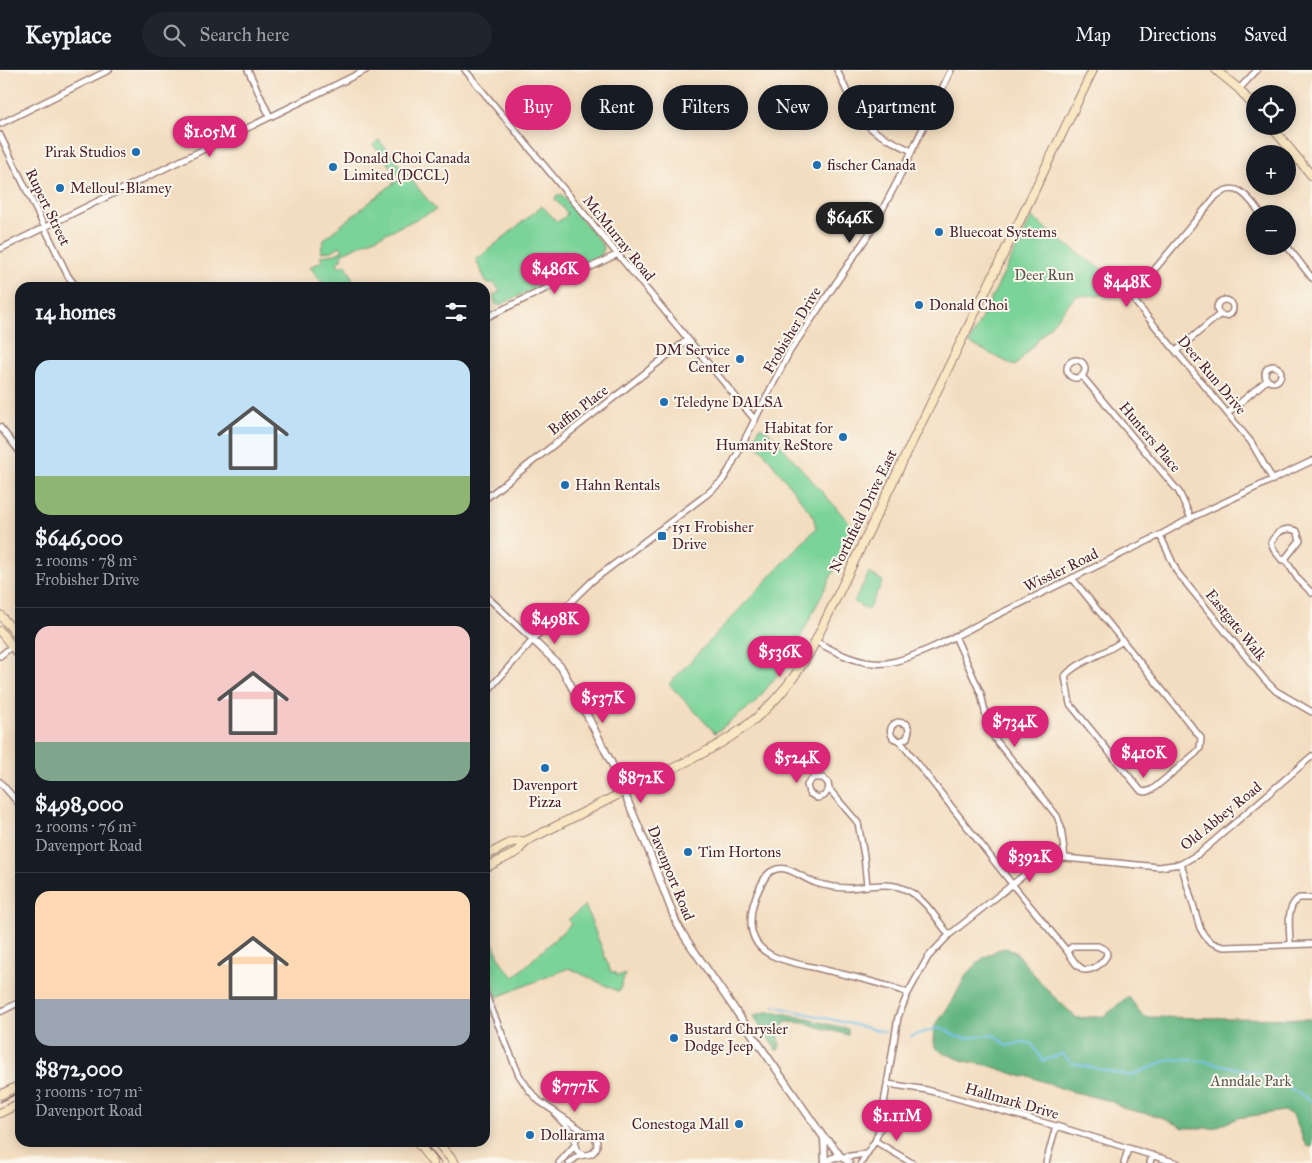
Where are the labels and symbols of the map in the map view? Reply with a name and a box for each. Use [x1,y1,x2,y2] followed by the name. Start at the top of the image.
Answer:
[169,116,251,158] pin: $1.05M
[44,143,126,161] place label: Pirak Studios
[130,146,142,158] marker: Pirak Studios
[343,149,471,185] place label: Donald Choi Canada Limited (DCCL)
[827,156,916,174] place label: fischer Canada
[811,159,823,171] marker: fischer Canada
[327,161,339,173] marker: Donald Choi Canada Limited (DCCL)
[22,165,75,249] street label: Rupert Street
[70,179,173,197] place label: Melloul-Blamey
[54,182,66,194] marker: Melloul-Blamey
[579,192,659,285] street label: McMurray Road
[815,202,885,244] pin: $646K
[949,223,1057,241] place label: Bluecoat Systems
[933,226,945,238] marker: Bluecoat Systems
[520,252,590,295] pin: $486K
[1014,266,1074,284] park label: Deer Run
[1092,266,1162,308] pin: $448K
[759,284,825,376] street label: Frobisher Drive
[929,296,1008,314] place label: Donald Choi
[913,299,925,311] marker: Donald Choi
[1174,332,1250,418] street label: Deer Run Drive
[655,341,730,376] place label: DM Service Center
[734,353,746,365] marker: DM Service Center
[544,381,612,439] street label: Baffin Place
[674,393,783,411] place label: Teledyne DALSA
[658,396,670,408] marker: Teledyne DALSA
[1115,398,1185,476] street label: Hunters Place
[715,419,833,454] place label: Habitat for Humanity ReStore
[837,431,849,443] marker: Habitat for Humanity ReStore
[825,446,901,576] street label: Northfield Drive East
[575,476,660,494] place label: Hahn Rentals
[559,479,571,491] marker: Hahn Rentals
[672,518,754,553] place label: 151 Frobisher Drive
[656,530,668,542] marker: 151 Frobisher Drive
[1021,544,1101,596] street label: Wissler Road
[1202,586,1270,664] street label: Eastgate Walk
[520,602,590,645] pin: $498K
[745,636,815,678] pin: $536K
[568,682,638,724] pin: $537K
[980,706,1050,748] pin: $734K
[1109,736,1179,779] pin: $410K
[762,742,832,784] pin: $524K
[539,762,551,774] marker: Davenport Pizza
[606,762,676,804] pin: $872K
[512,776,578,811] place label: Davenport Pizza
[1177,777,1266,854] street label: Old Abbey Road
[644,823,698,923] street label: Davenport Road
[995,840,1065,883] pin: $392K
[698,843,781,861] place label: Tim Hortons
[682,846,694,858] marker: Tim Hortons
[684,1020,788,1056] place label: Bustard Chrysler Dodge Jeep
[668,1032,680,1044] marker: Bustard Chrysler Dodge Jeep
[540,1070,610,1113] pin: $777K
[1210,1072,1291,1090] park label: Anndale Park
[963,1079,1061,1123] street label: Hallmark Drive
[856,1100,938,1142] pin: $1.11M
[632,1115,730,1133] place label: Conestoga Mall
[733,1118,745,1130] marker: Conestoga Mall
[540,1126,605,1144] place label: Dollarama
[524,1129,536,1141] marker: Dollarama

